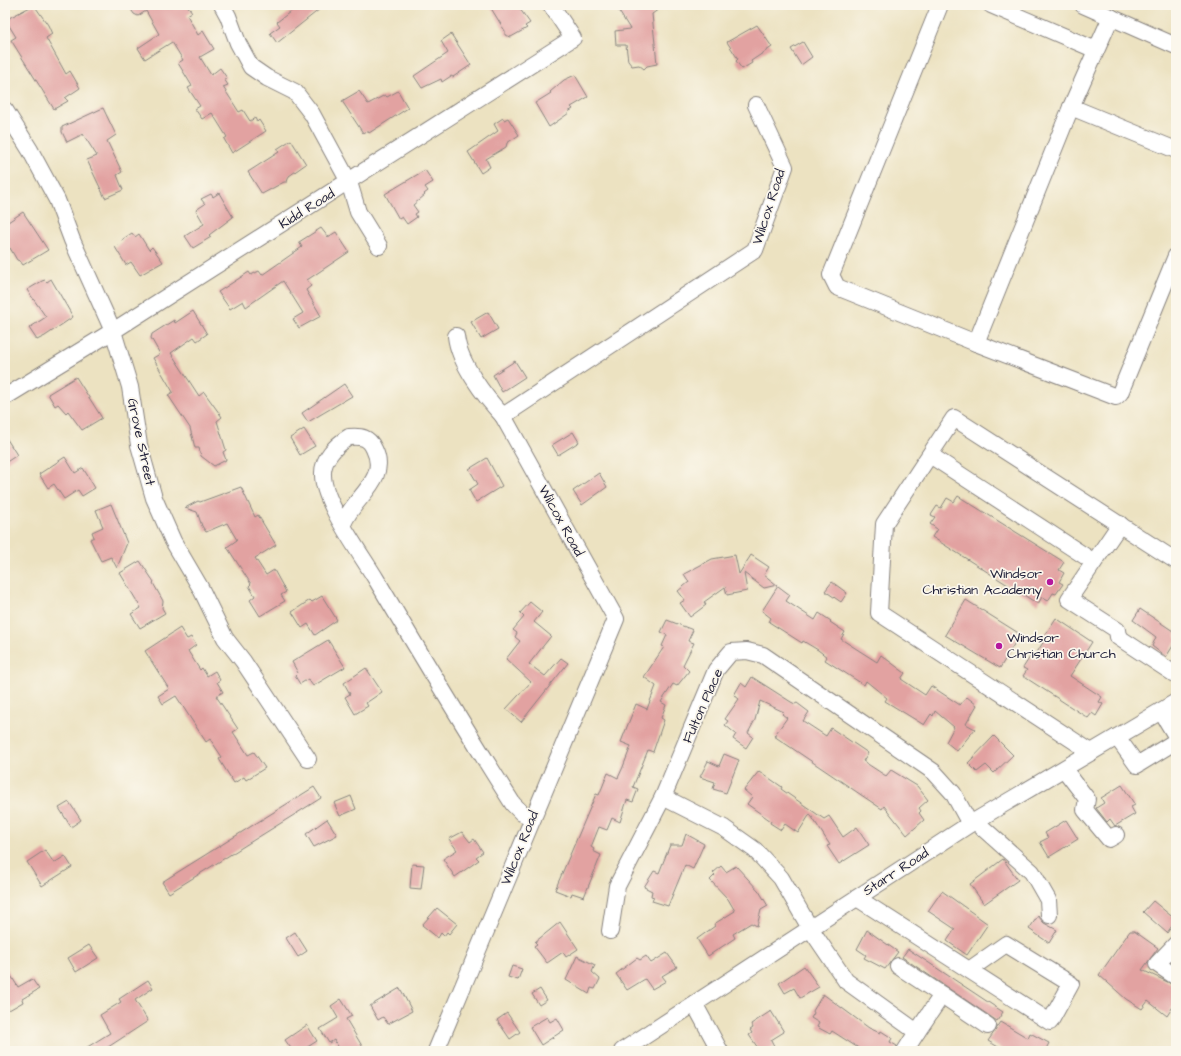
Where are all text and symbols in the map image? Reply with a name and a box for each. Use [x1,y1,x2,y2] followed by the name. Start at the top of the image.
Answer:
[747,167,791,247] street label: Wilcox Road
[275,184,339,234] street label: Kidd Road
[122,396,160,488] street label: Grove Street
[533,482,589,560] street label: Wilcox Road
[922,564,1042,600] place label: Windsor Christian Academy
[1045,577,1055,587] marker: Windsor Christian Academy
[1007,628,1116,664] place label: Windsor Christian Church
[994,641,1004,651] marker: Windsor Christian Church
[678,665,729,747] street label: Fulton Place
[496,808,544,888] street label: Wilcox Road
[859,843,933,901] street label: Starr Road

